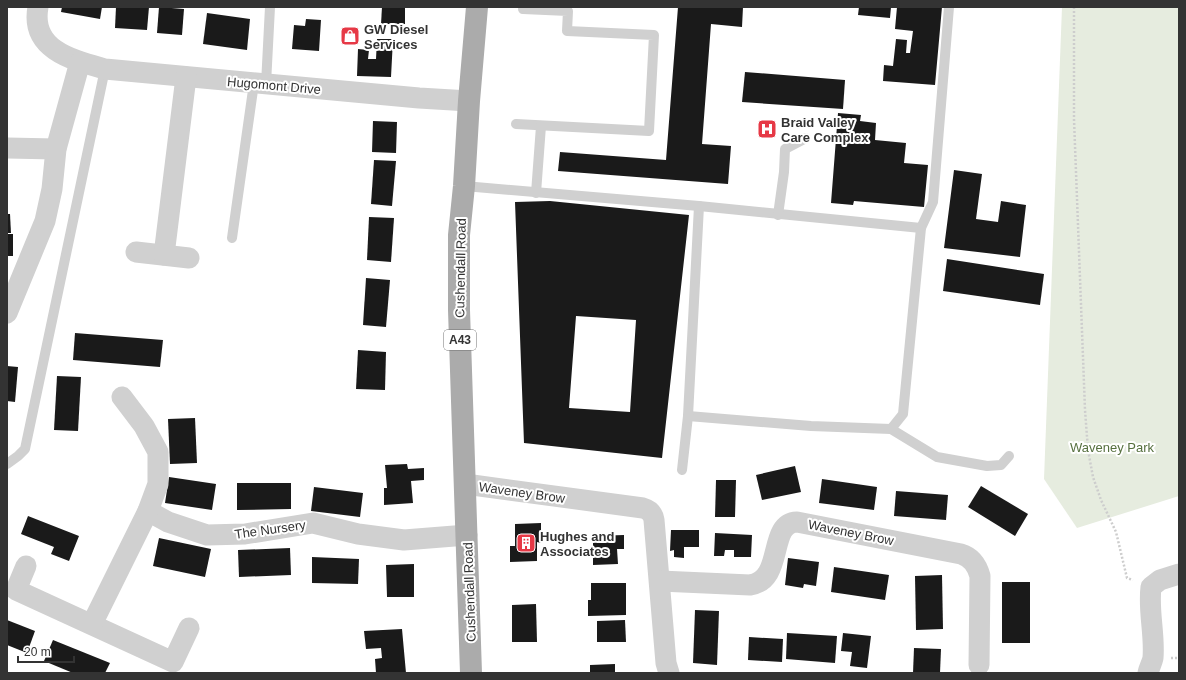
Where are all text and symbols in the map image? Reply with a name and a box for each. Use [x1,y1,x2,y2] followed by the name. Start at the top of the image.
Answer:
[364,22,428,52] place label: GW Diesel Services
[339,25,361,47] shop icon: GW Diesel Services
[227,74,321,97] street label: Hugomont Drive
[781,115,869,145] place label: Braid Valley Care Complex
[756,118,778,140] hospital icon: Braid Valley Care Complex
[452,218,469,318] street label: Cushendall Road
[444,330,476,350] road number: A43
[1070,440,1155,455] park label: Waveney Park
[478,479,567,506] street label: Waveney Brow
[234,517,307,542] street label: The Nursery
[807,517,896,548] street label: Waveney Brow
[540,529,614,559] place label: Hughes and Associates
[515,532,537,554] building icon: Hughes and Associates
[460,542,479,642] street label: Cushendall Road
[18,638,74,664] scale bar
[24,645,51,659] text: 20 m

